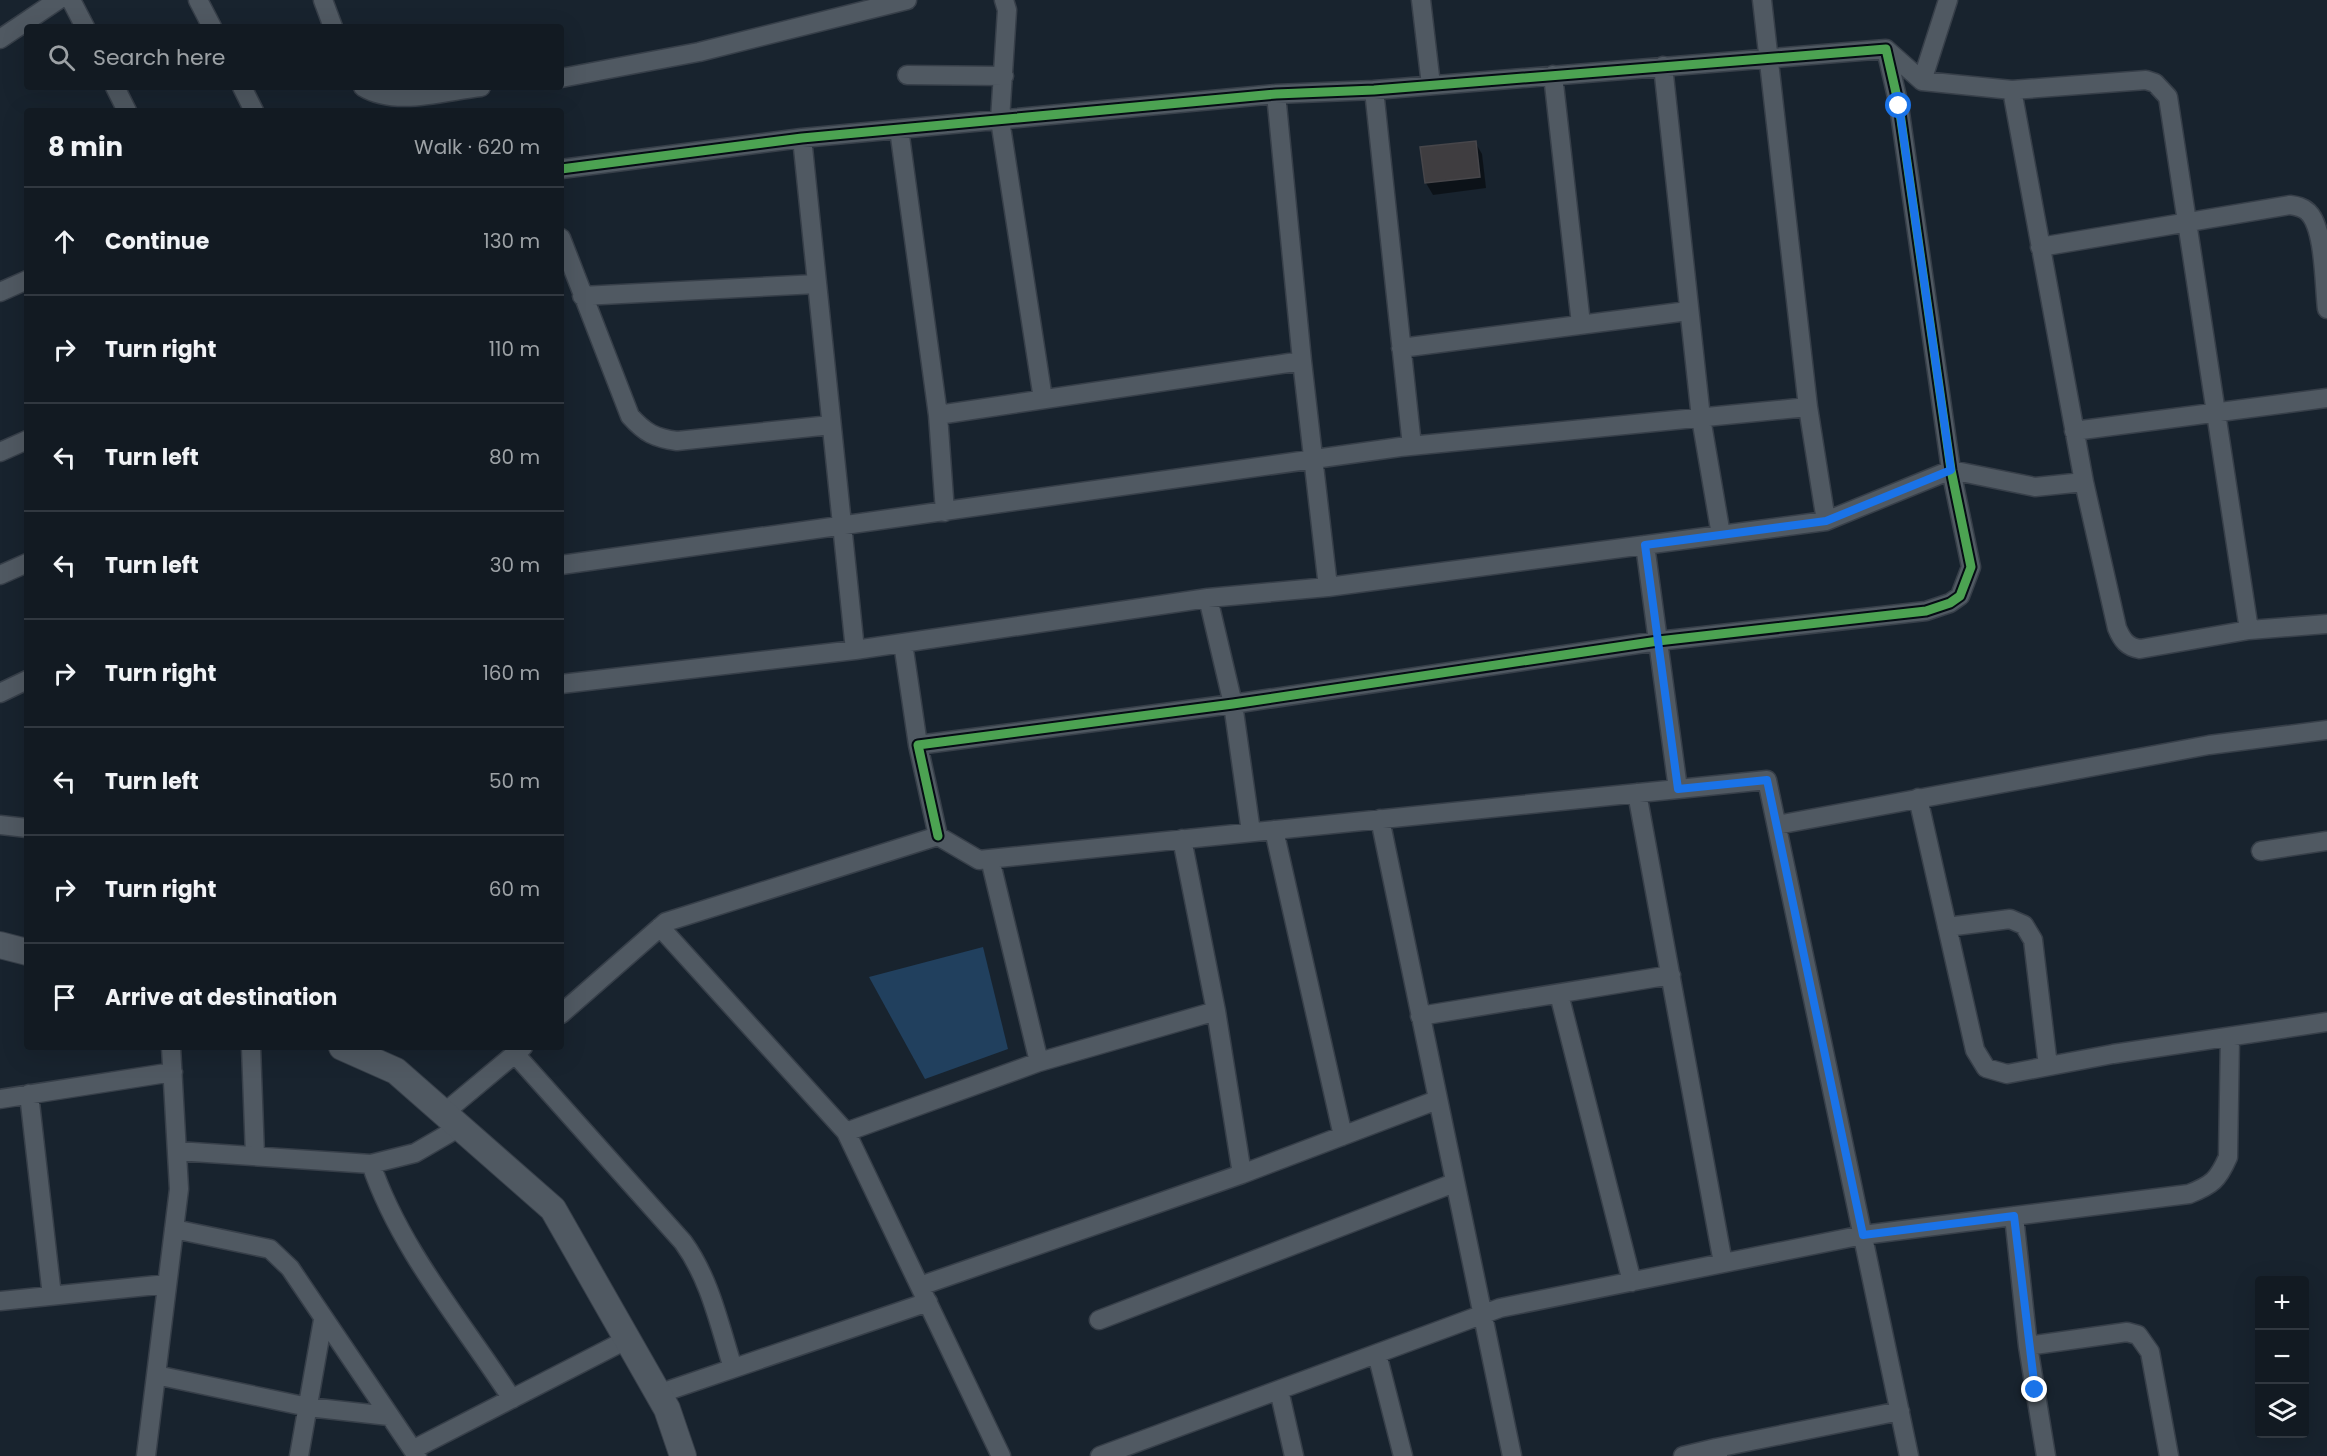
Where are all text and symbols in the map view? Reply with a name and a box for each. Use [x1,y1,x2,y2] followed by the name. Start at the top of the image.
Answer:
[24,24,564,90] search box
[45,41,78,74] icon: search
[93,42,226,73] text: Search here
[1885,92,1911,118] route start
[48,129,123,165] text: 8 min
[414,133,540,161] text: Walk · 620 m
[48,225,81,258] icon: ahead
[105,226,209,257] text: Continue
[483,227,540,255] text: 130 m
[48,333,81,366] icon: right
[105,334,216,365] text: Turn right
[489,335,540,363] text: 110 m
[48,441,81,474] icon: left
[105,442,199,473] text: Turn left
[489,443,540,471] text: 80 m
[48,549,81,582] icon: left
[105,550,199,581] text: Turn left
[490,551,540,579] text: 30 m
[48,657,81,690] icon: right
[105,658,216,689] text: Turn right
[482,659,540,687] text: 160 m
[48,765,81,798] icon: left
[105,766,199,797] text: Turn left
[489,767,540,795] text: 50 m
[48,873,81,906] icon: right
[105,874,216,905] text: Turn right
[489,875,540,903] text: 60 m
[48,981,81,1014] icon: arrive
[105,982,337,1013] text: Arrive at destination
[2255,1276,2309,1438] map controls
[2255,1276,2309,1330] button: +
[2255,1330,2309,1384] button: −
[2021,1376,2047,1402] route end
[2255,1384,2309,1438] button: layers

